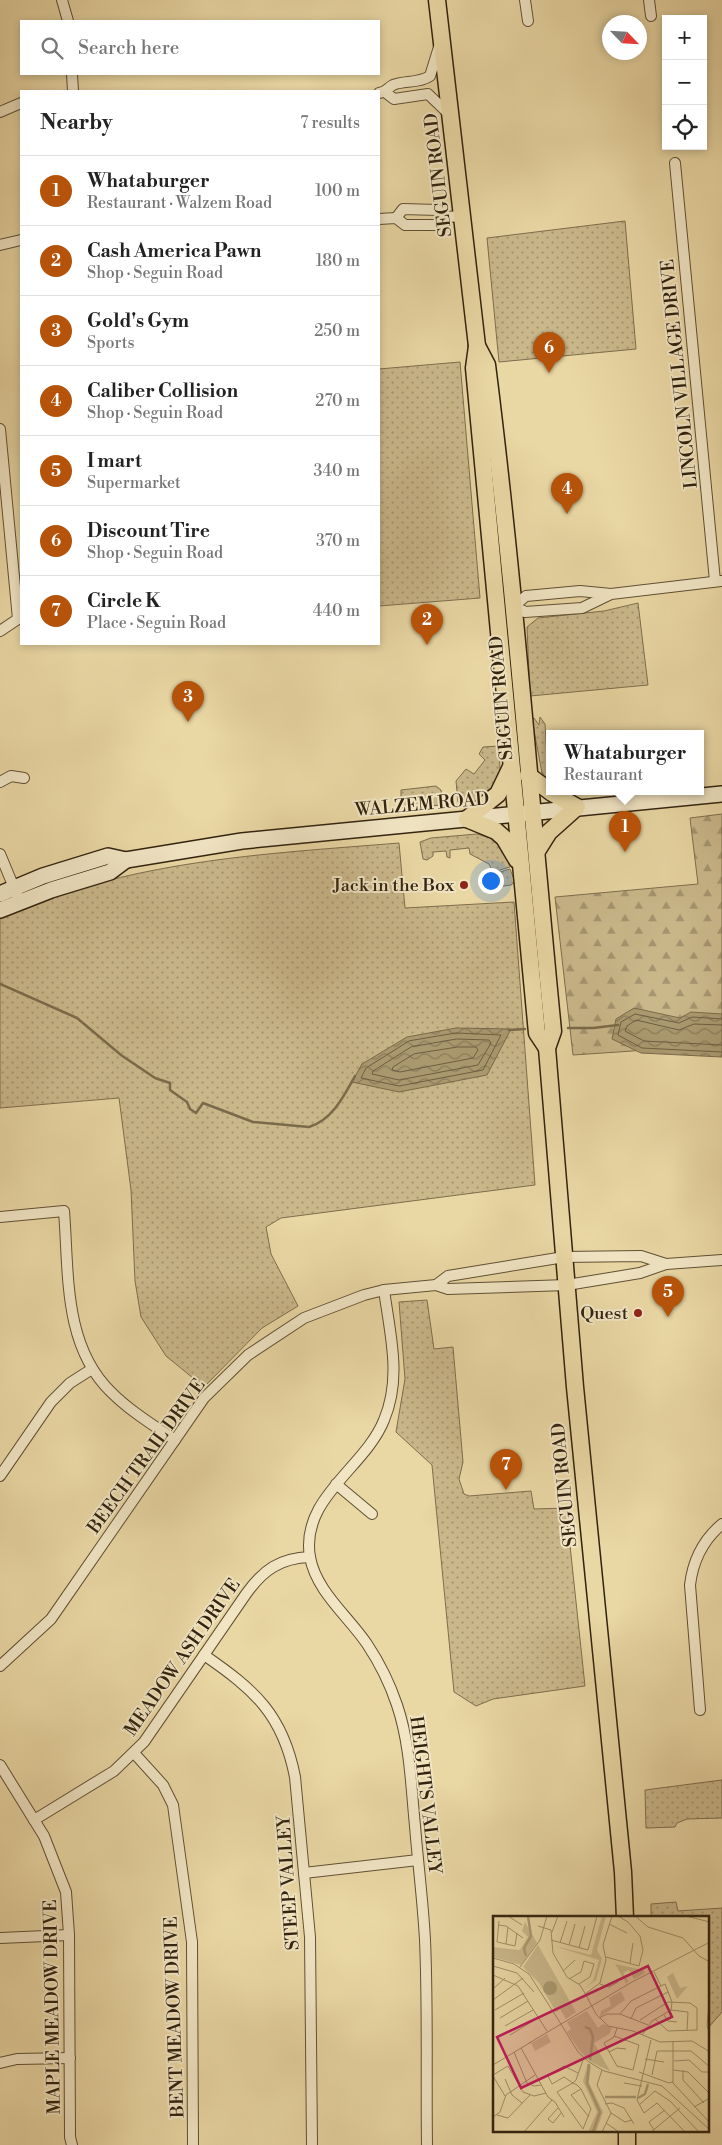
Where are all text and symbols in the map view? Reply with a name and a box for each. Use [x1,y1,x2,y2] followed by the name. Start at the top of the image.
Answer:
[602,15,647,60] north arrow
[662,15,707,150] map controls
[662,15,707,60] button: +
[20,20,380,75] search box
[38,34,66,62] icon: search
[78,36,179,60] text: Search here
[662,60,707,105] button: −
[662,105,707,150] button: locate
[40,110,113,136] text: Nearby
[419,111,458,238] street label: SEGUIN ROAD
[300,113,360,133] text: 7 results
[87,169,210,193] text: Whataburger
[52,181,60,201] text: 1
[315,181,360,201] text: 100 m
[87,193,272,213] text: Restaurant · Walzem Road
[87,239,262,263] text: Cash America Pawn
[51,251,61,271] text: 2
[316,251,360,271] text: 180 m
[656,258,703,490] street label: LINCOLN VILLAGE DRIVE
[87,263,223,283] text: Shop · Seguin Road
[87,309,189,333] text: Gold's Gym
[51,321,61,341] text: 3
[314,321,360,341] text: 250 m
[533,332,565,373] pin: 6
[87,333,134,353] text: Sports
[87,379,238,403] text: Caliber Collision
[51,391,61,411] text: 4
[315,391,360,411] text: 270 m
[87,403,223,423] text: Shop · Seguin Road
[87,449,142,473] text: I mart
[51,461,61,481] text: 5
[313,461,360,481] text: 340 m
[87,473,181,493] text: Supermarket
[551,473,583,514] pin: 4
[87,519,210,543] text: Discount Tire
[51,531,61,551] text: 6
[316,531,360,551] text: 370 m
[87,543,223,563] text: Shop · Seguin Road
[87,589,161,613] text: Circle K
[51,601,61,621] text: 7
[313,601,360,621] text: 440 m
[411,604,443,645] pin: 2
[87,613,226,633] text: Place · Seguin Road
[485,635,518,761] street label: SEGUIN ROAD
[172,681,204,722] pin: 3
[546,730,704,795] popup
[564,741,686,765] text: Whataburger
[564,765,643,785] text: Restaurant
[353,787,490,822] street label: WALZEM ROAD
[609,811,641,852] pin: 1
[478,868,504,894] your location
[332,874,455,897] place label: Jack in the Box
[458,879,470,891] marker: Jack in the Box
[652,1276,684,1317] pin: 5
[580,1302,629,1325] place label: Quest
[632,1307,644,1319] marker: Quest
[82,1374,210,1539] street label: BEECH TRAIL DRIVE
[547,1422,582,1548] street label: SEGUIN ROAD
[490,1449,522,1490] pin: 7
[119,1574,246,1741] street label: MEADOW ASH DRIVE
[404,1715,447,1877] street label: HEIGHTS VALLEY
[272,1814,305,1951] street label: STEEP VALLEY
[39,1899,66,2115] street label: MAPLE MEADOW DRIVE
[159,1916,190,2119] street label: BENT MEADOW DRIVE
[493,1916,710,2132] inset map

